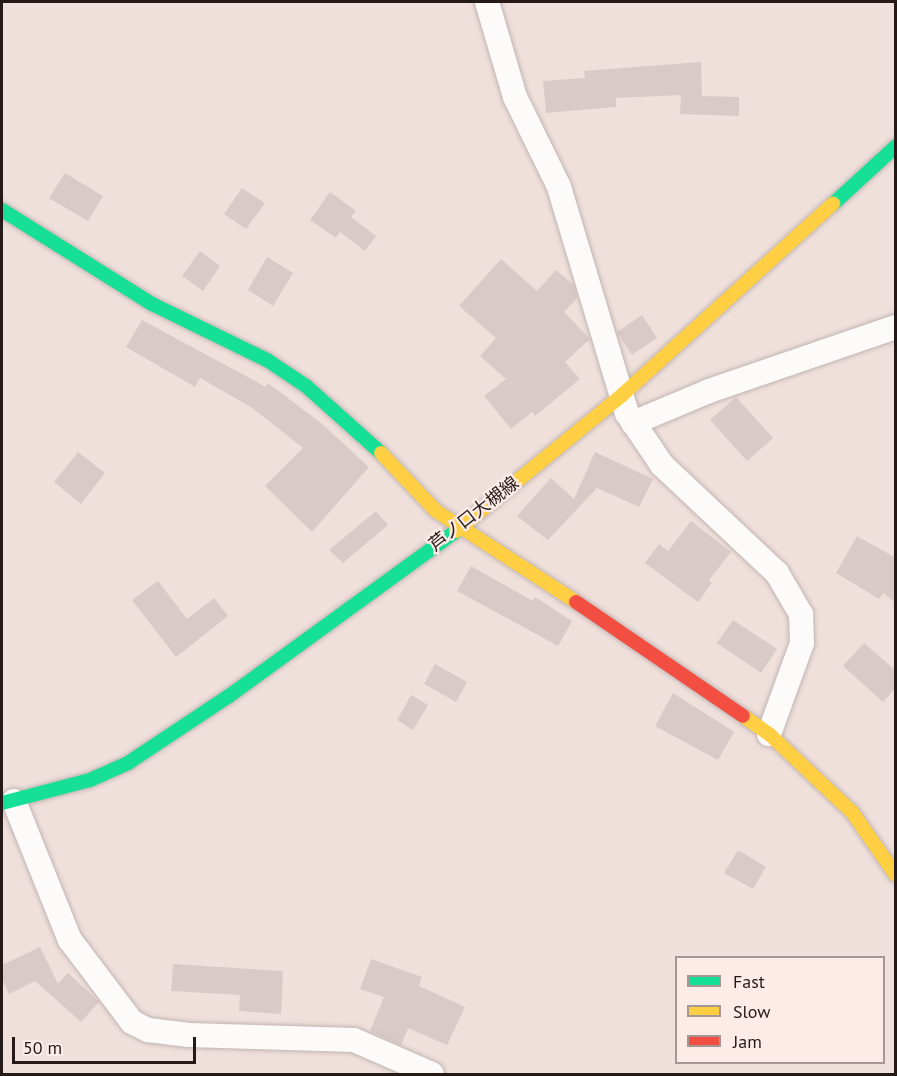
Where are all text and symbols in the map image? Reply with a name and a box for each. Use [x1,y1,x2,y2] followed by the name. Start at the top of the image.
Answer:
[425,472,523,556] street label: 芦ノ口大槻線
[675,956,885,1064] legend
[733,970,765,993] text: Fast
[733,1000,771,1023] text: Slow
[15,1025,200,1063] scale bar
[733,1030,762,1053] text: Jam
[23,1036,62,1059] text: 50 m

